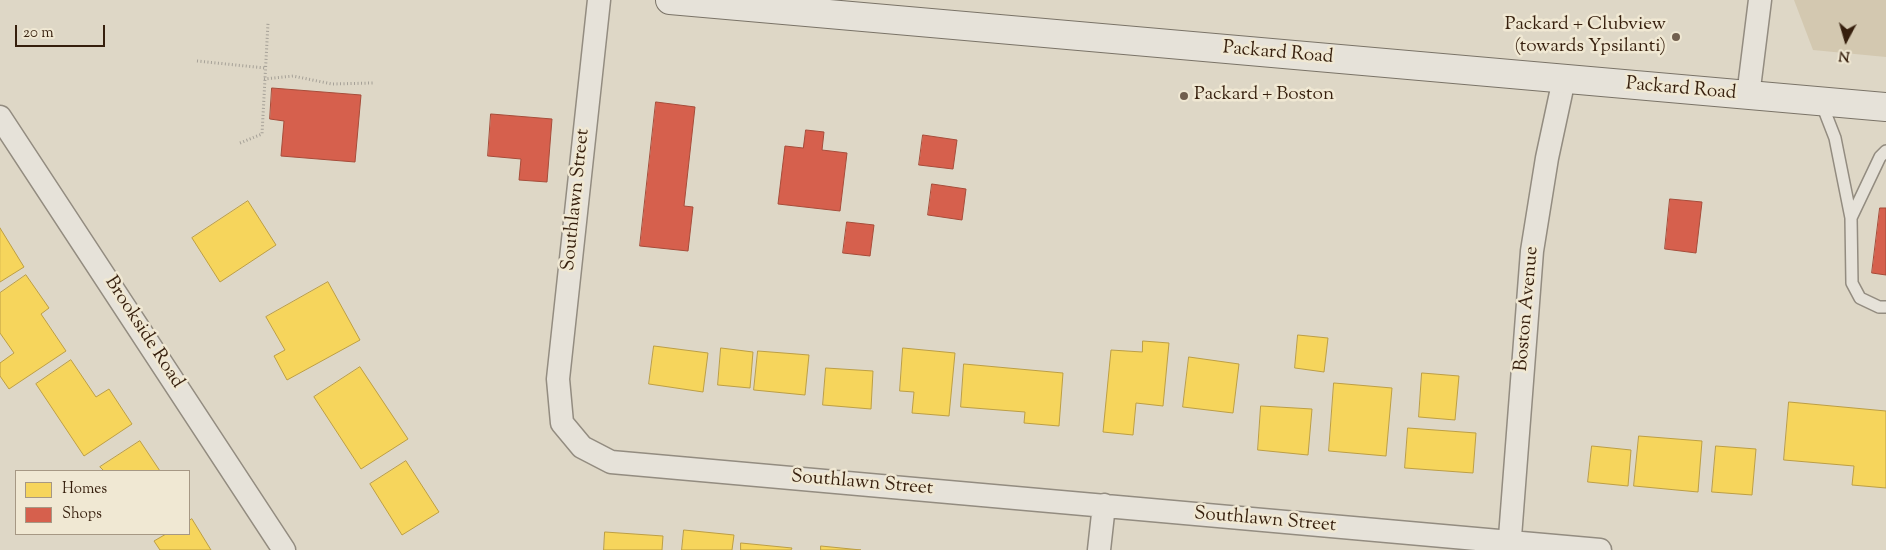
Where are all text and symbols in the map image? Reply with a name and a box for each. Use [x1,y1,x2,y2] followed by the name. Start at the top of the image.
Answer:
[18,15,108,47] scale bar
[1505,15,1666,59] place label: Packard + Clubview (towards Ypsilanti)
[1821,15,1871,65] north arrow
[23,23,54,44] text: 20 m
[1670,31,1682,43] marker: Packard + Clubview (towards Ypsilanti)
[1222,38,1334,70] street label: Packard Road
[1838,44,1851,65] text: N
[1625,74,1737,106] street label: Packard Road
[1194,85,1334,107] place label: Packard + Boston
[1178,90,1190,102] marker: Packard + Boston
[558,128,596,272] street label: Southlawn Street
[1511,246,1545,372] street label: Boston Avenue
[98,273,188,393] street label: Brookside Road
[790,466,934,502] street label: Southlawn Street
[15,470,190,535] legend
[62,479,107,500] text: Homes
[1193,503,1337,539] street label: Southlawn Street
[62,504,102,525] text: Shops

